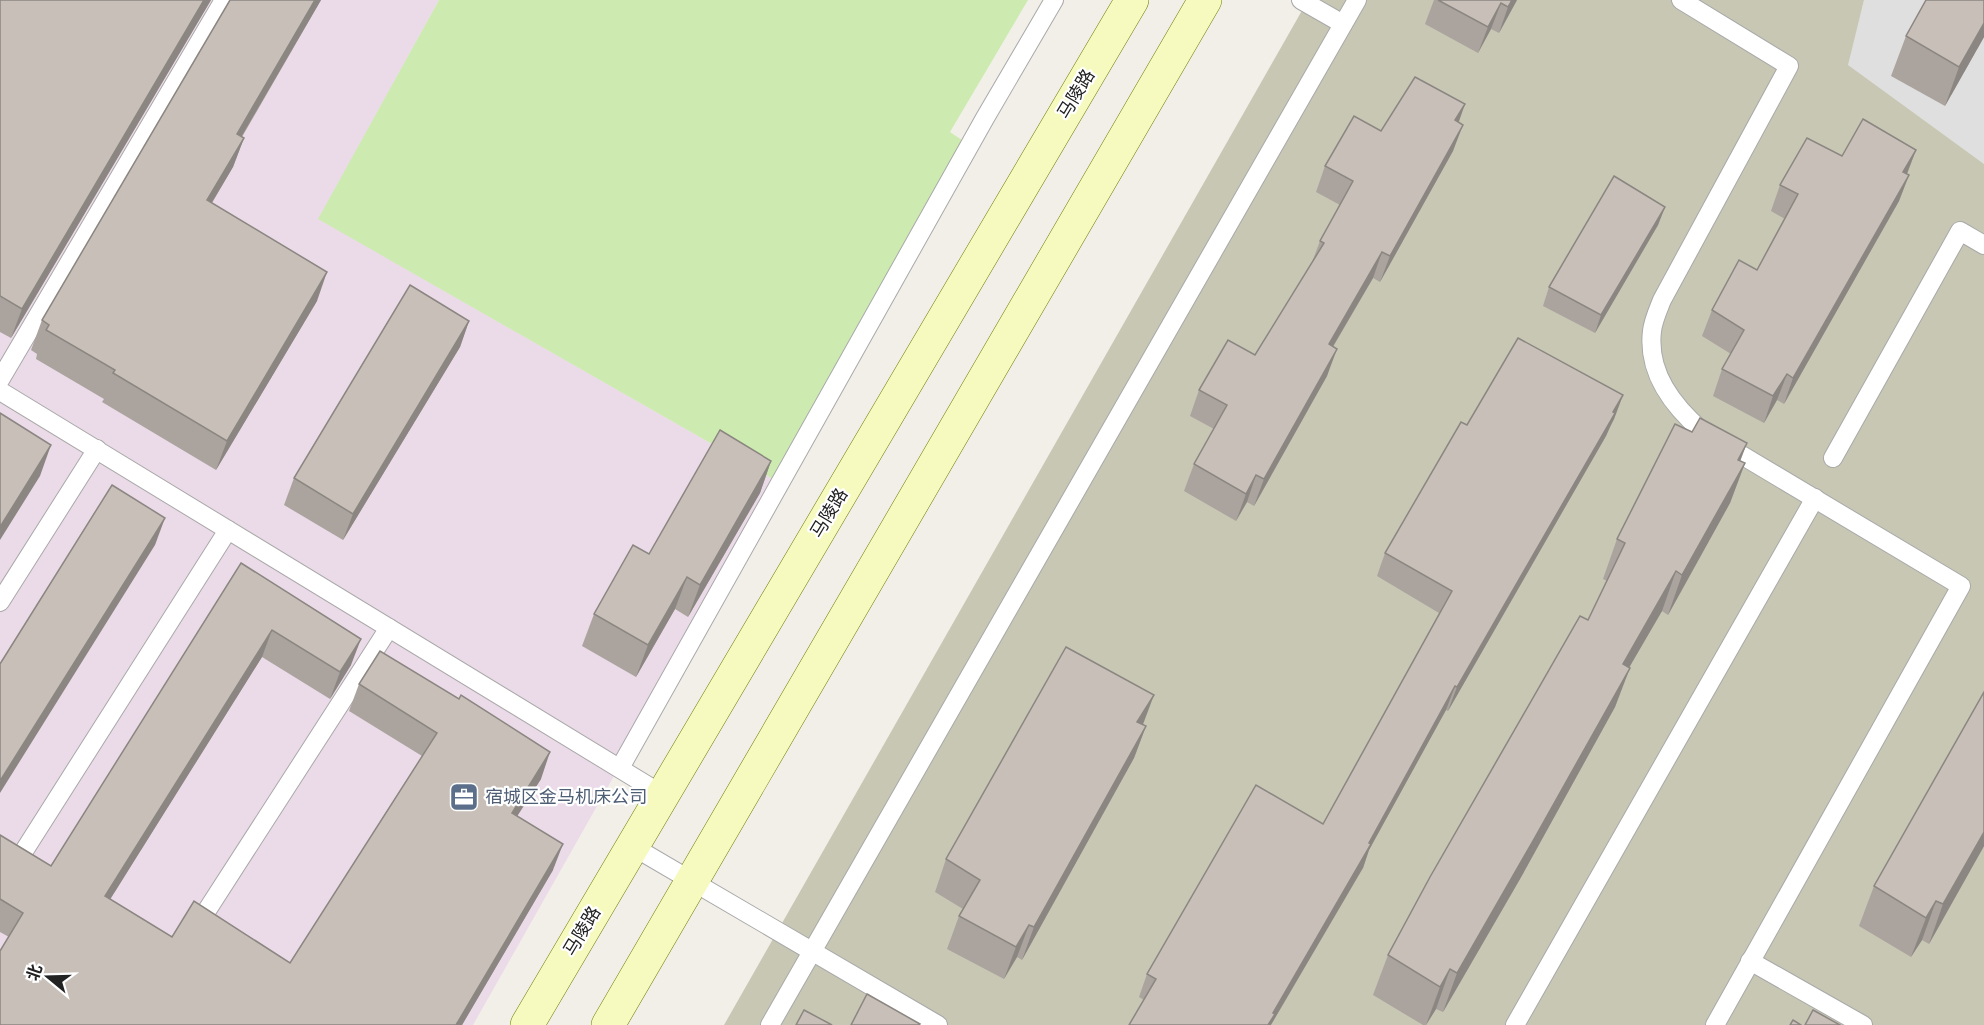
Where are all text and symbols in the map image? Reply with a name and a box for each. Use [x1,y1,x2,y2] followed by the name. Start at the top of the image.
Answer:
[1053,65,1099,123] street label: 马陵路
[806,484,852,542] street label: 马陵路
[448,781,480,813] office icon: 宿城区金马机床公司
[485,786,647,808] place label: 宿城区金马机床公司
[559,902,605,960] street label: 马陵路
[18,947,78,1007] north arrow
[23,962,46,983] text: 北

